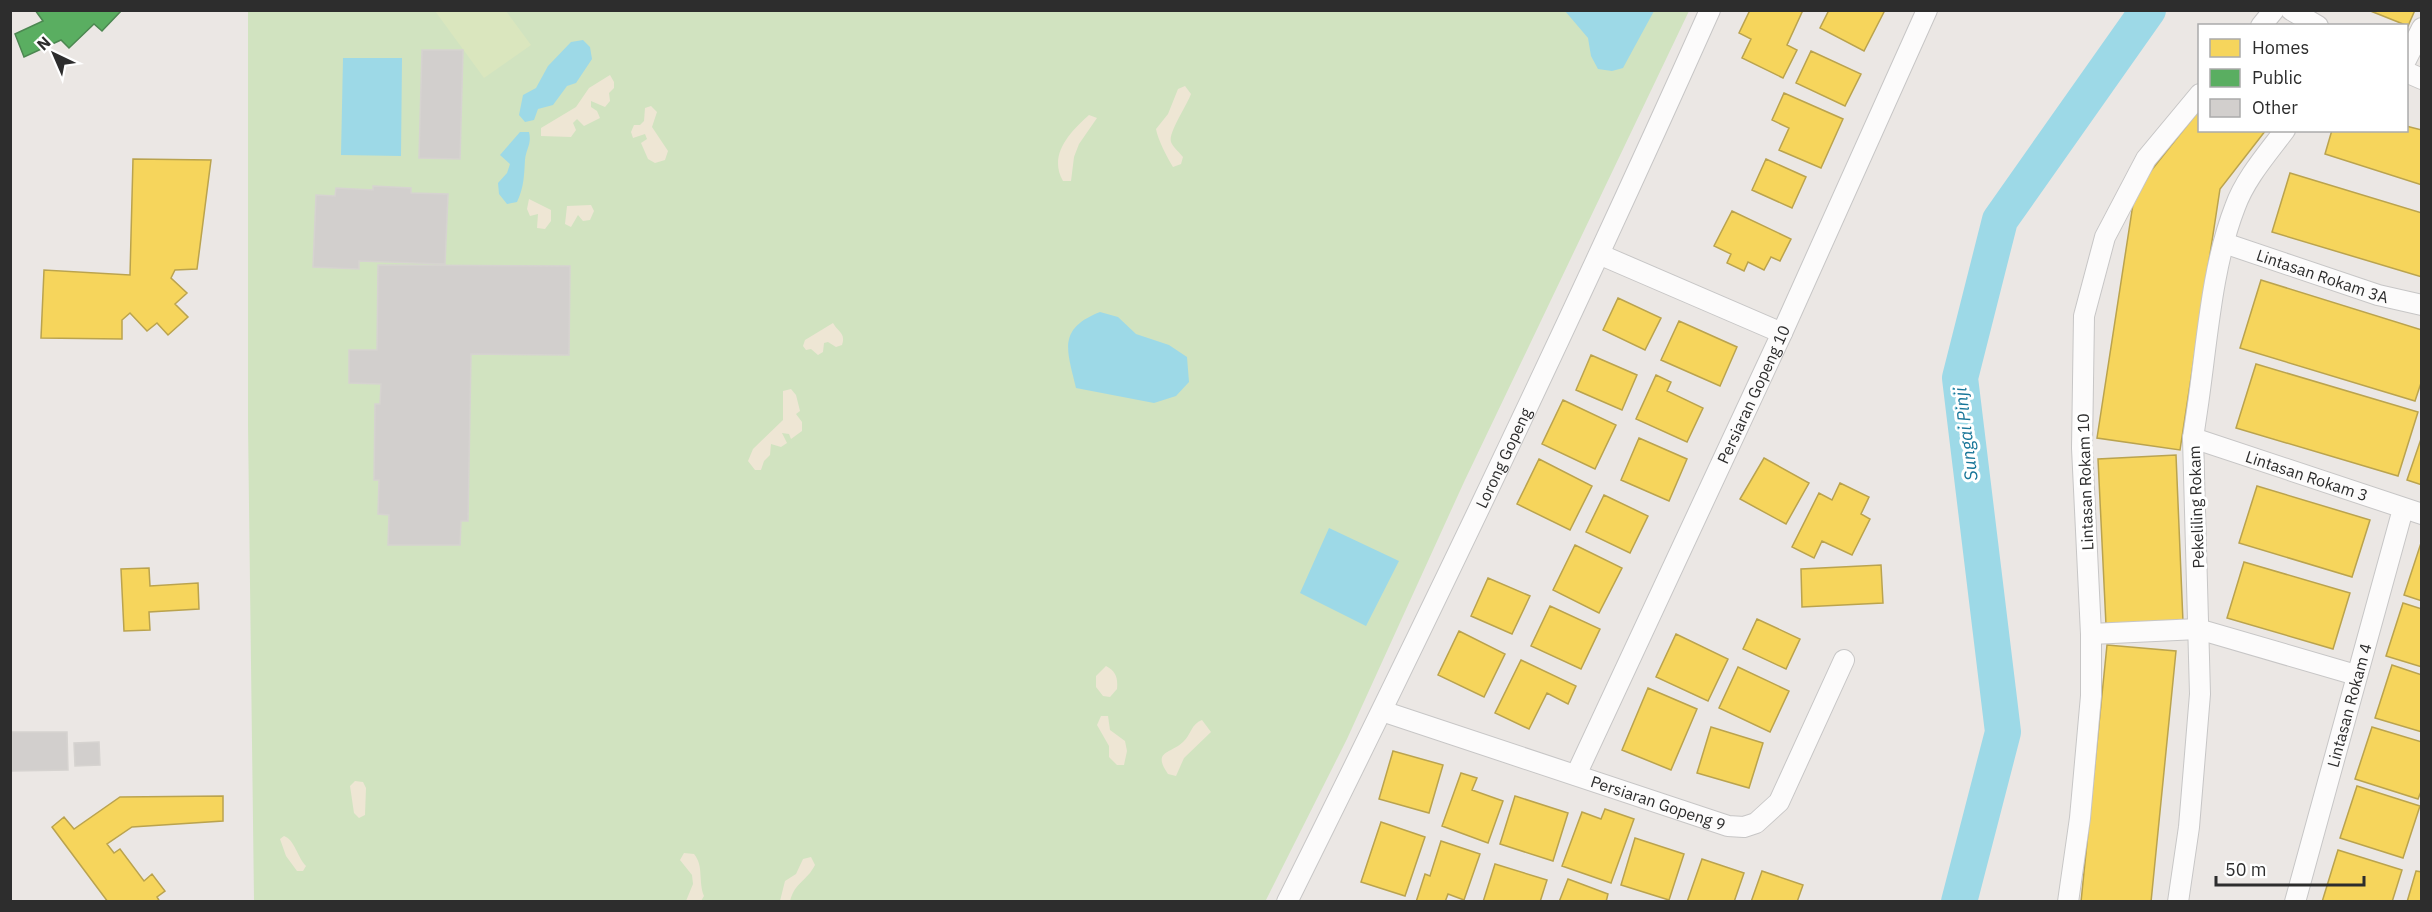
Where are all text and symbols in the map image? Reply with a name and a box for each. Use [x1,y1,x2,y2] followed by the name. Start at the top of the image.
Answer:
[24,24,84,84] north arrow
[2198,24,2408,132] legend
[32,32,55,54] text: N
[2252,36,2309,59] text: Homes
[2252,66,2302,89] text: Public
[2252,96,2298,119] text: Other
[2254,245,2390,307] street label: Lintasan Rokam 3A
[1713,322,1794,467] street label: Persiaran Gopeng 10
[1948,386,1983,482] water label: Sungai Pinji
[1471,404,1536,511] street label: Lorong Gopeng
[2073,413,2097,551] street label: Lintasan Rokam 10
[2184,445,2208,569] street label: Pekeliling Rokam
[2243,446,2371,505] street label: Lintasan Rokam 3
[2322,641,2376,770] street label: Lintasan Rokam 4
[1588,771,1728,834] street label: Persiaran Gopeng 9
[2216,849,2364,887] scale bar
[2225,858,2267,881] text: 50 m

